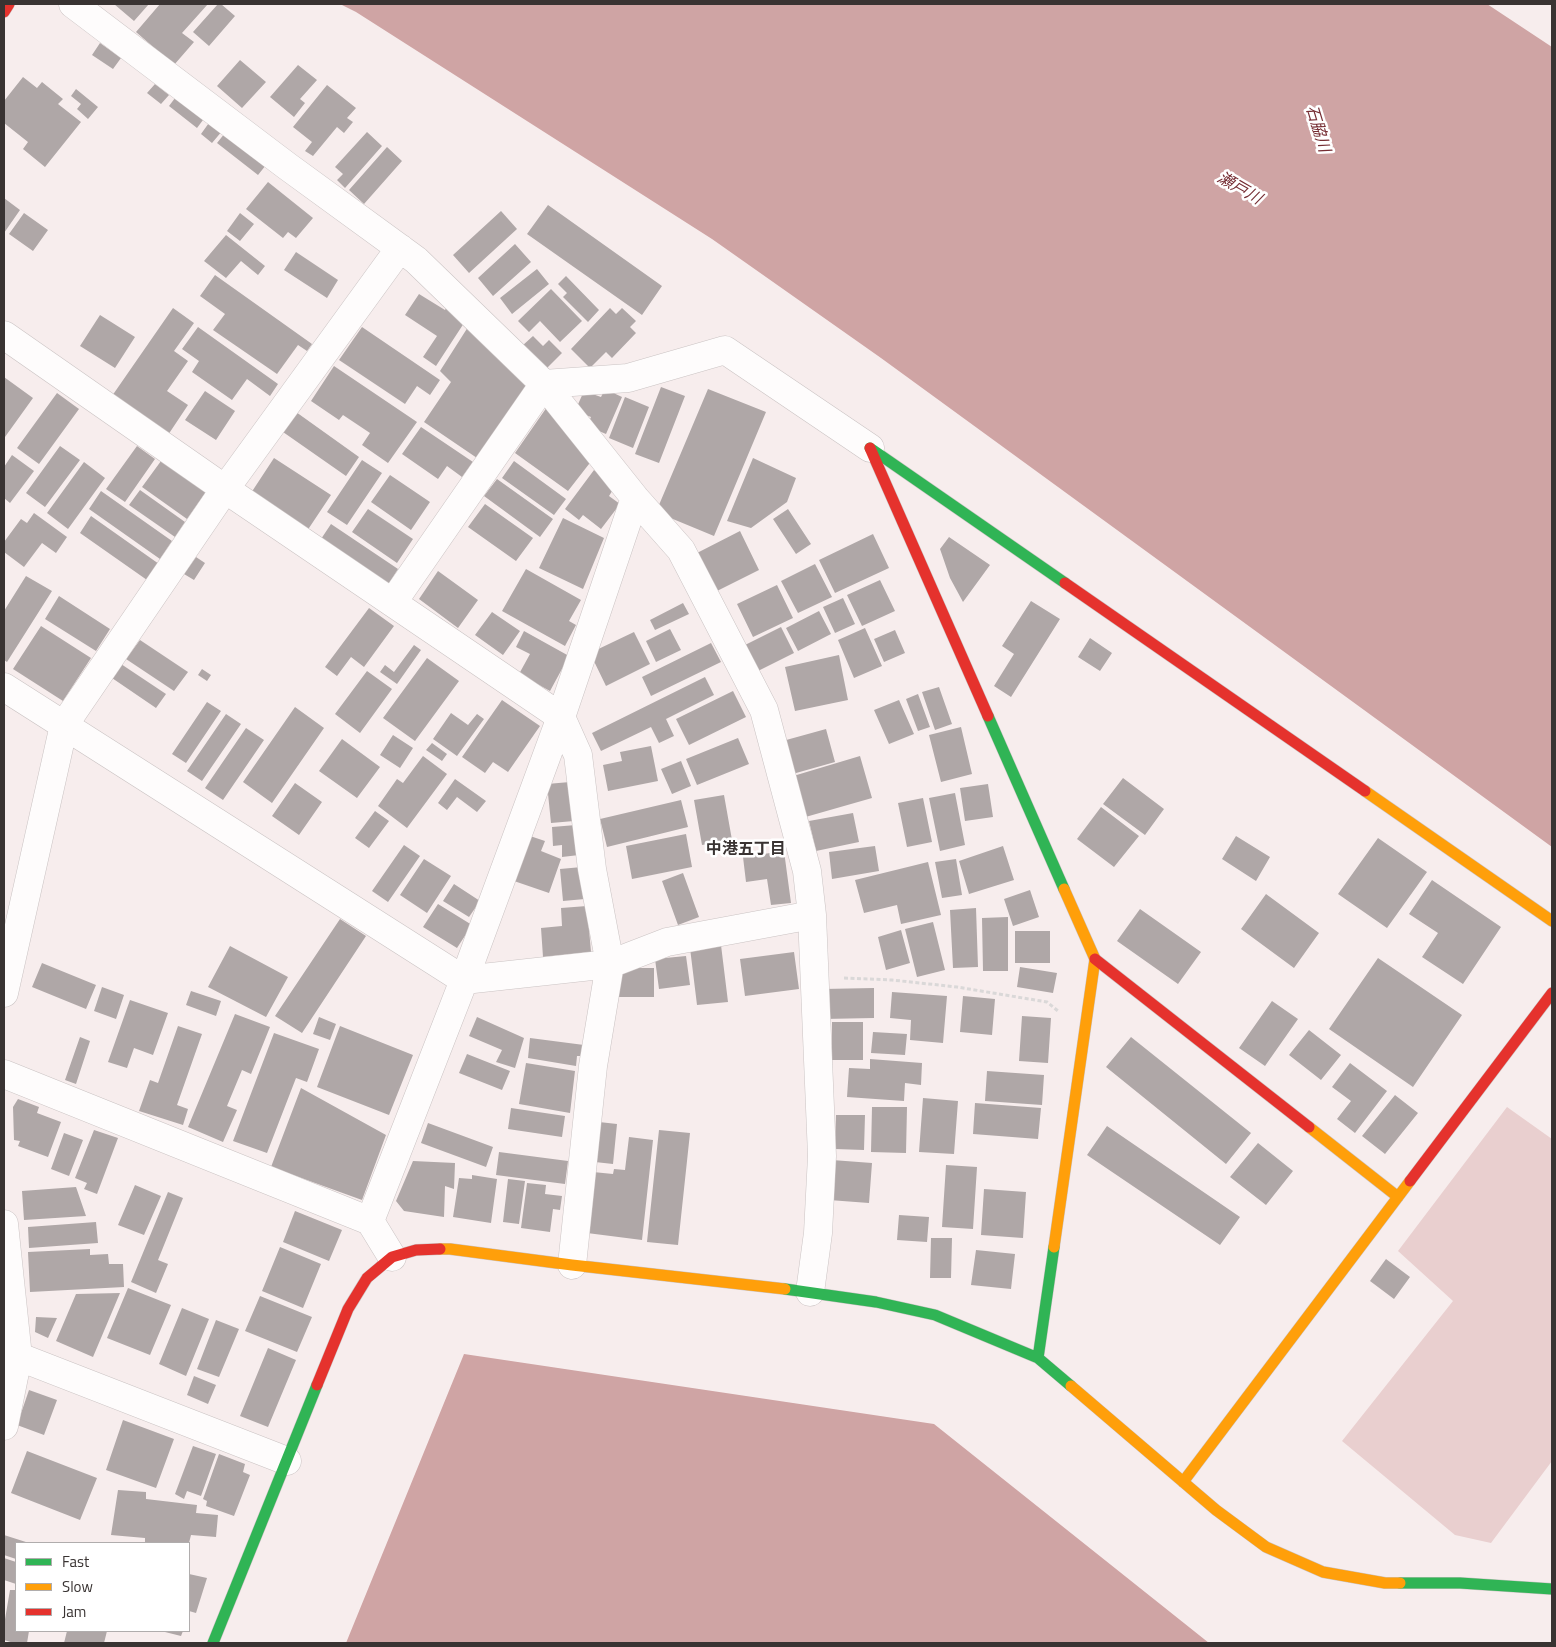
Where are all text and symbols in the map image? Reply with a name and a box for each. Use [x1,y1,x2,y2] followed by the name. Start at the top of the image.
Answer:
[1301,103,1333,155] water label: 石脇川
[1213,169,1265,209] water label: 瀬戸川
[706,840,786,860] district label: 中港五丁目
[15,1542,190,1632] legend
[62,1550,89,1573] text: Fast
[62,1575,93,1598] text: Slow
[62,1600,86,1623] text: Jam

